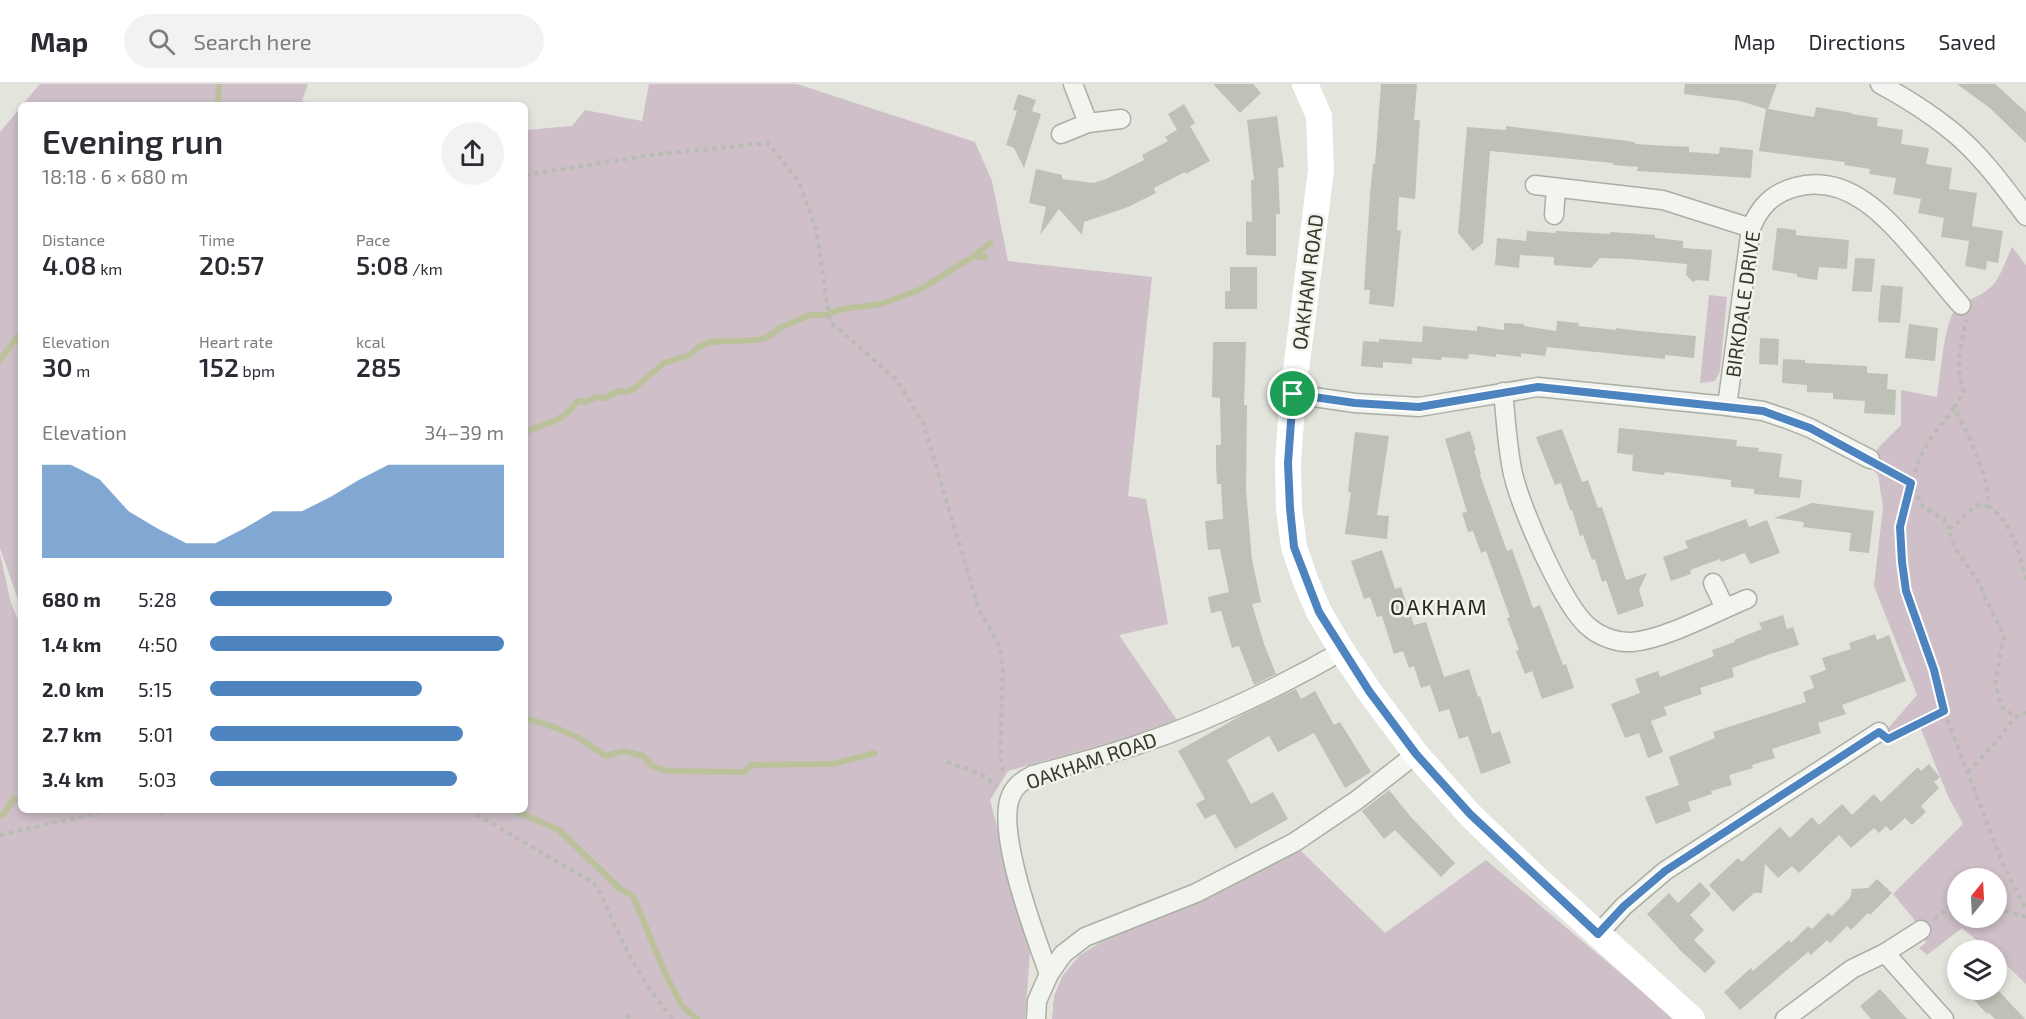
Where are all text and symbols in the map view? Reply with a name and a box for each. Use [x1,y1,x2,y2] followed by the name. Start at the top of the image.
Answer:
[124,14,544,68] search box
[30,24,88,58] text: Map
[145,25,178,58] icon: search
[193,28,312,54] text: Search here
[1733,29,1776,54] text: Map
[1809,29,1905,54] text: Directions
[1938,29,1996,54] text: Saved
[42,121,223,161] text: Evening run
[441,122,504,185] button: share
[42,164,188,188] text: 18:18 · 6 × 680 m
[1287,213,1327,351] street label: OAKHAM ROAD
[1720,229,1764,379] street label: BIRKDALE DRIVE
[42,230,105,249] text: Distance
[199,230,235,249] text: Time
[356,230,390,249] text: Pace
[42,249,97,280] text: 4.08
[199,249,264,280] text: 20:57
[356,249,409,280] text: 5:08
[97,259,122,278] text: km
[409,259,443,278] text: /km
[42,332,110,351] text: Elevation
[199,332,273,351] text: Heart rate
[356,332,385,351] text: kcal
[42,351,73,382] text: 30
[199,351,239,382] text: 152
[356,351,401,382] text: 285
[73,361,90,380] text: m
[239,361,275,380] text: bpm
[1267,368,1318,419] pin
[1276,377,1309,410] icon: arrive
[42,420,127,444] text: Elevation
[424,420,504,444] text: 34–39 m
[42,587,101,611] text: 680 m
[138,587,177,611] text: 5:28
[1390,593,1488,619] district label: OAKHAM
[42,632,101,656] text: 1.4 km
[138,632,178,656] text: 4:50
[42,677,104,701] text: 2.0 km
[138,677,172,701] text: 5:15
[42,722,102,746] text: 2.7 km
[138,722,173,746] text: 5:01
[1022,726,1160,794] street label: OAKHAM ROAD
[42,767,104,791] text: 3.4 km
[138,767,177,791] text: 5:03
[1947,868,2007,928] north arrow
[1947,868,2007,1000] map controls
[1947,940,2007,1000] button: layers

